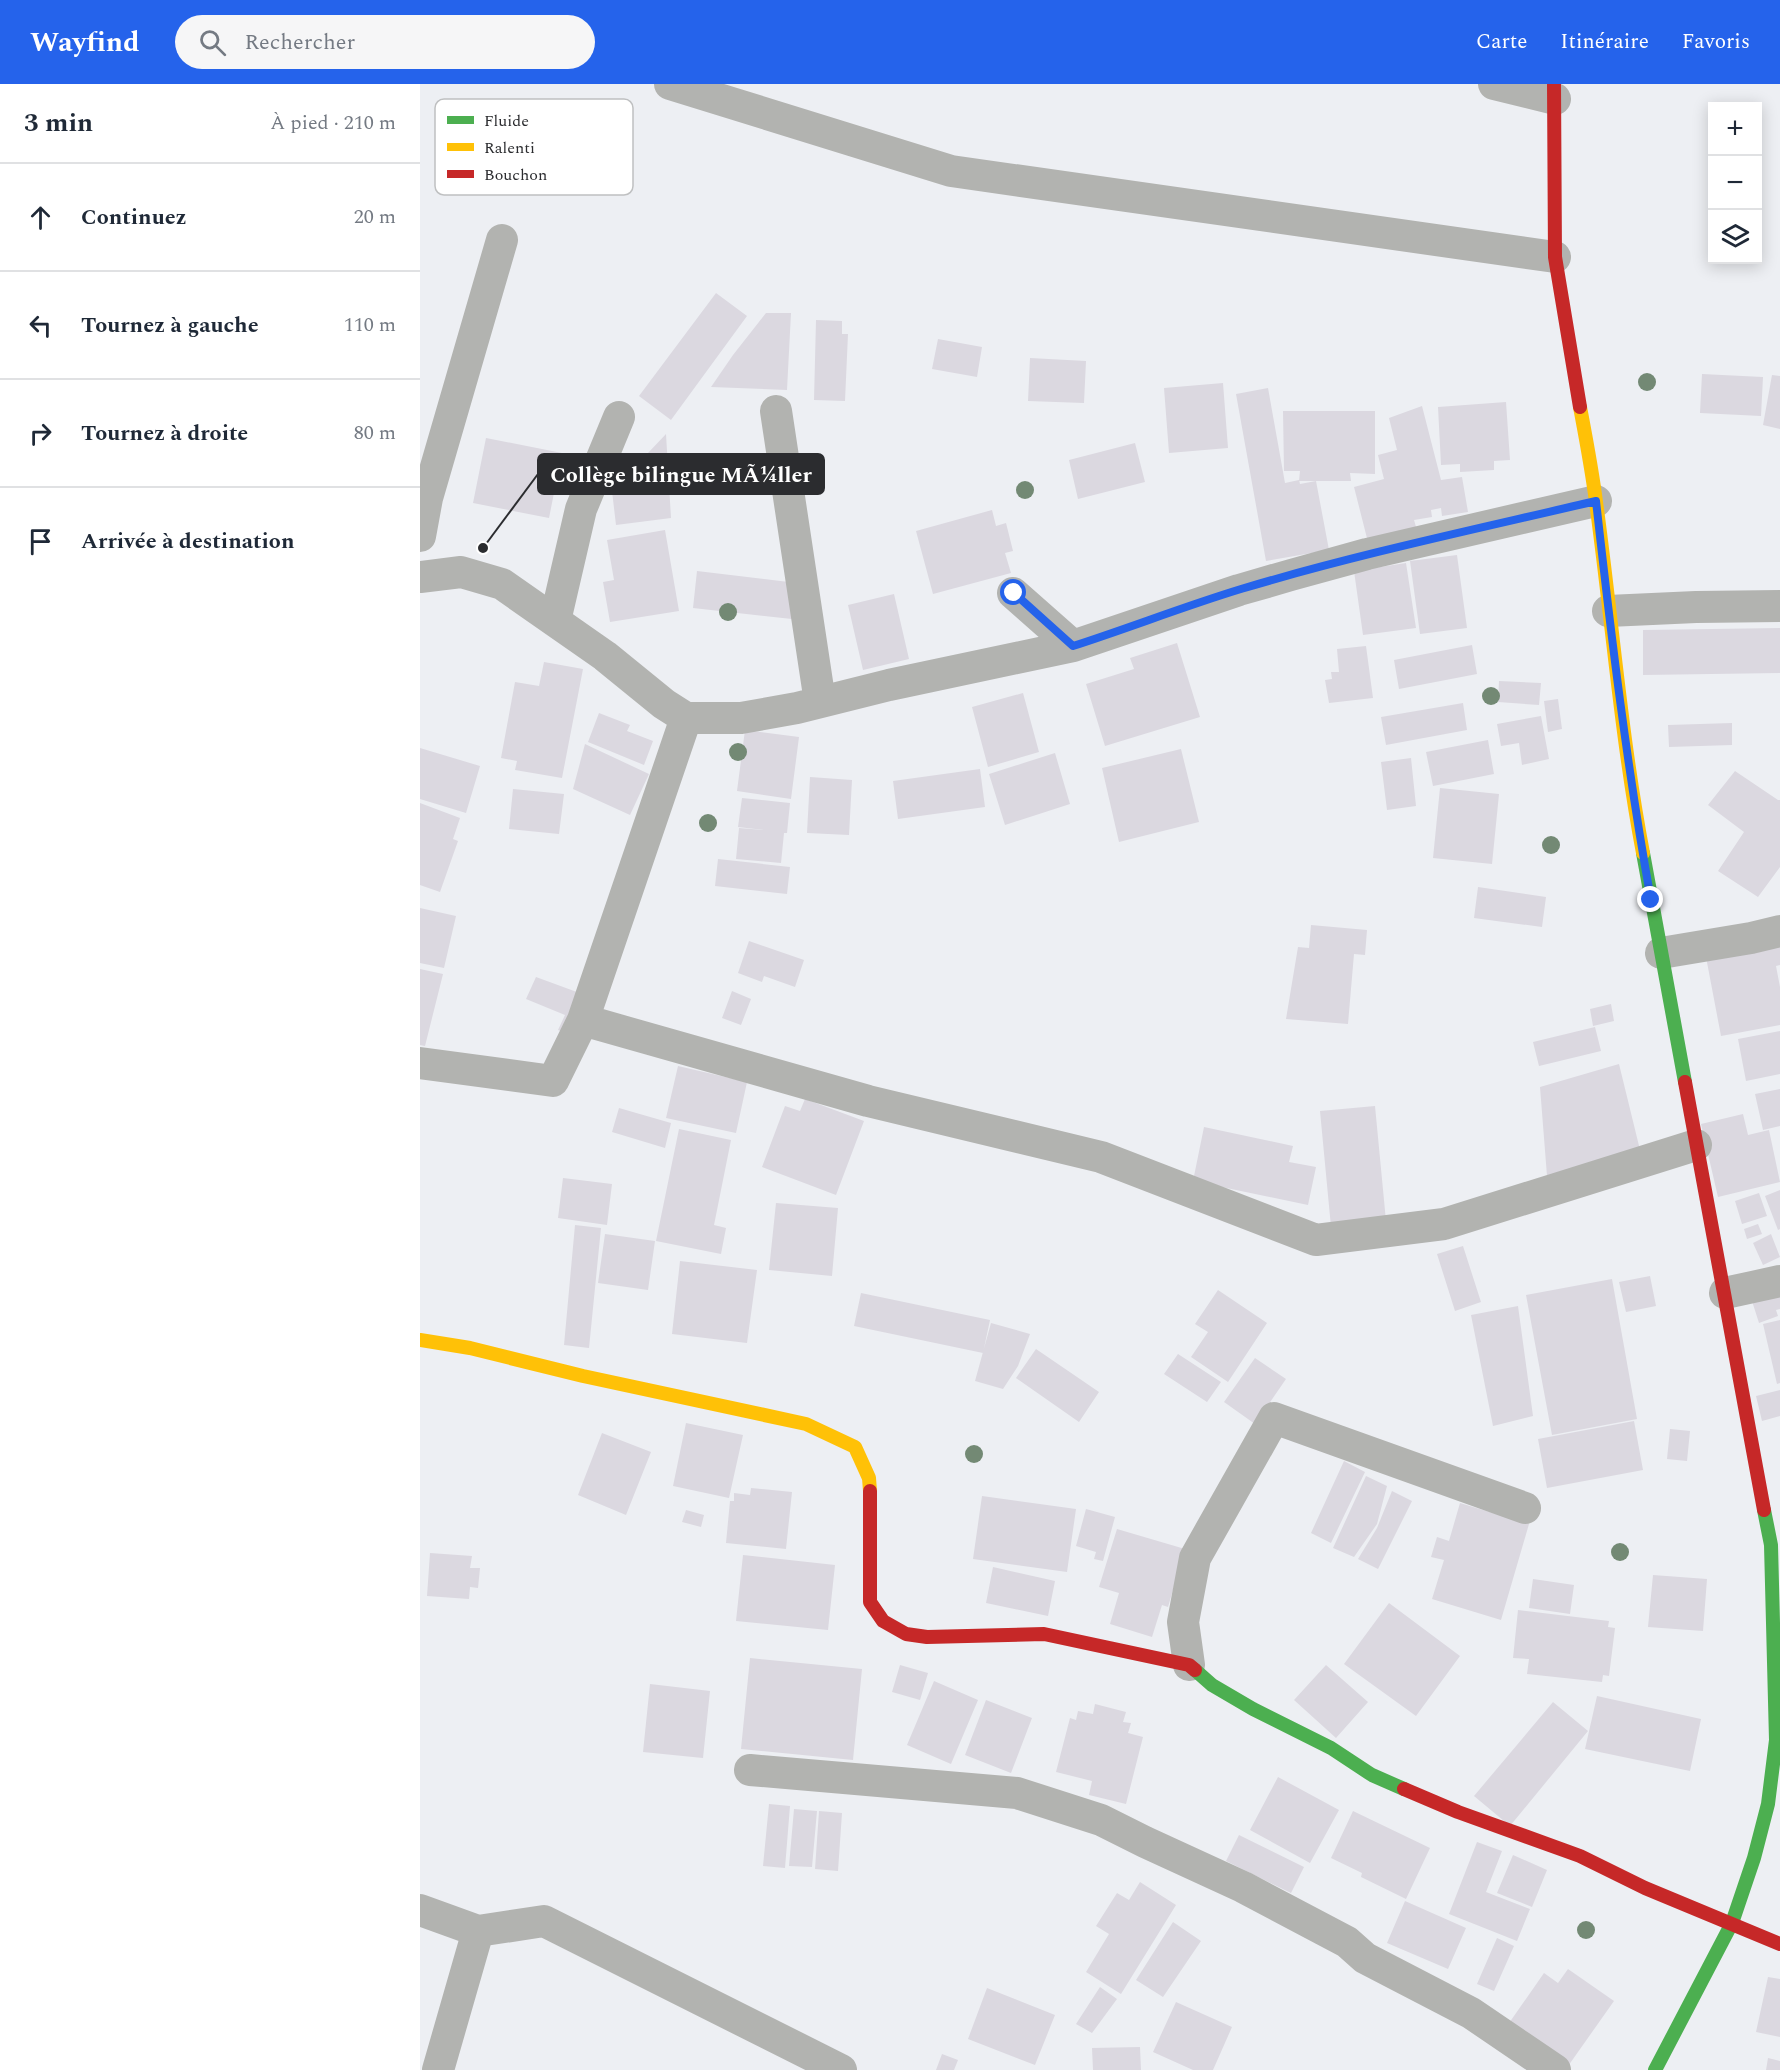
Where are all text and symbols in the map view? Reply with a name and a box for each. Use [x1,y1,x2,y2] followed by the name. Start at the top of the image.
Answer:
[175,15,595,69] search box
[30,21,139,64] text: Wayfind
[196,26,229,59] icon: search
[244,26,355,59] text: Rechercher
[1476,26,1527,58] text: Carte
[1560,26,1649,58] text: Itinéraire
[1682,26,1750,58] text: Favoris
[435,99,633,195] legend
[1708,102,1762,264] map controls
[1708,102,1762,156] button: +
[24,103,93,143] text: 3 min
[270,108,396,138] text: À pied · 210 m
[484,109,529,133] text: Fluide
[484,136,535,160] text: Ralenti
[1708,156,1762,210] button: −
[484,163,547,187] text: Bouchon
[24,201,57,234] icon: ahead
[81,201,187,234] text: Continuez
[354,202,396,232] text: 20 m
[1708,210,1762,264] button: layers
[24,309,57,342] icon: left
[81,309,259,342] text: Tournez à gauche
[344,310,396,340] text: 110 m
[24,417,57,450] icon: right
[81,417,248,450] text: Tournez à droite
[354,418,396,448] text: 80 m
[538,454,824,494] callout: Collège bilingue MÃ¼ller
[550,459,812,492] text: Collège bilingue MÃ¼ller
[24,525,57,558] icon: arrive
[81,525,295,558] text: Arrivée à destination
[1000,579,1026,605] route start
[1637,886,1663,912] route end

